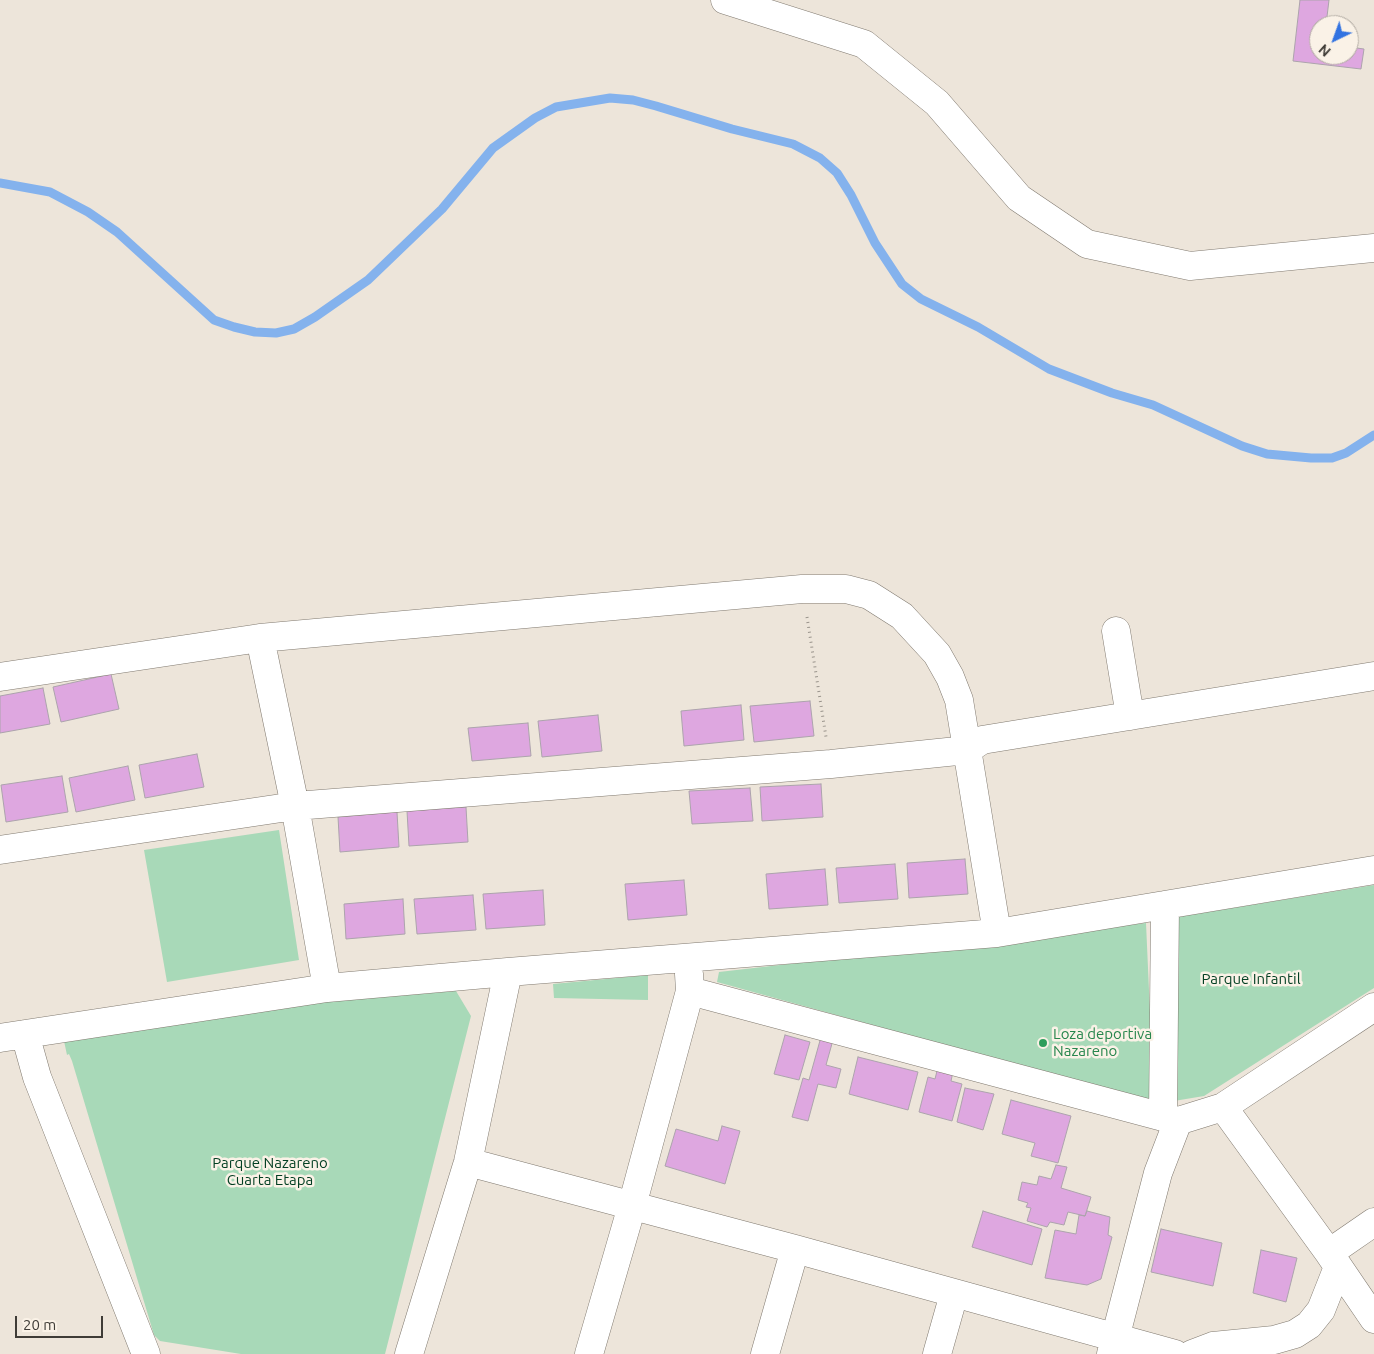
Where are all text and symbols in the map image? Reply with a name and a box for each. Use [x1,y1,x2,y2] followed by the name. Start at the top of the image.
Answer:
[1309,15,1359,65] north arrow
[1315,41,1334,60] text: N
[1201,970,1301,988] park label: Parque Infantil
[1053,1025,1152,1060] place label: Loza deportiva Nazareno
[1037,1037,1049,1049] marker: Loza deportiva Nazareno
[212,1154,328,1189] park label: Parque Nazareno Cuarta Etapa
[18,1306,105,1338] scale bar
[23,1316,56,1333] text: 20 m

